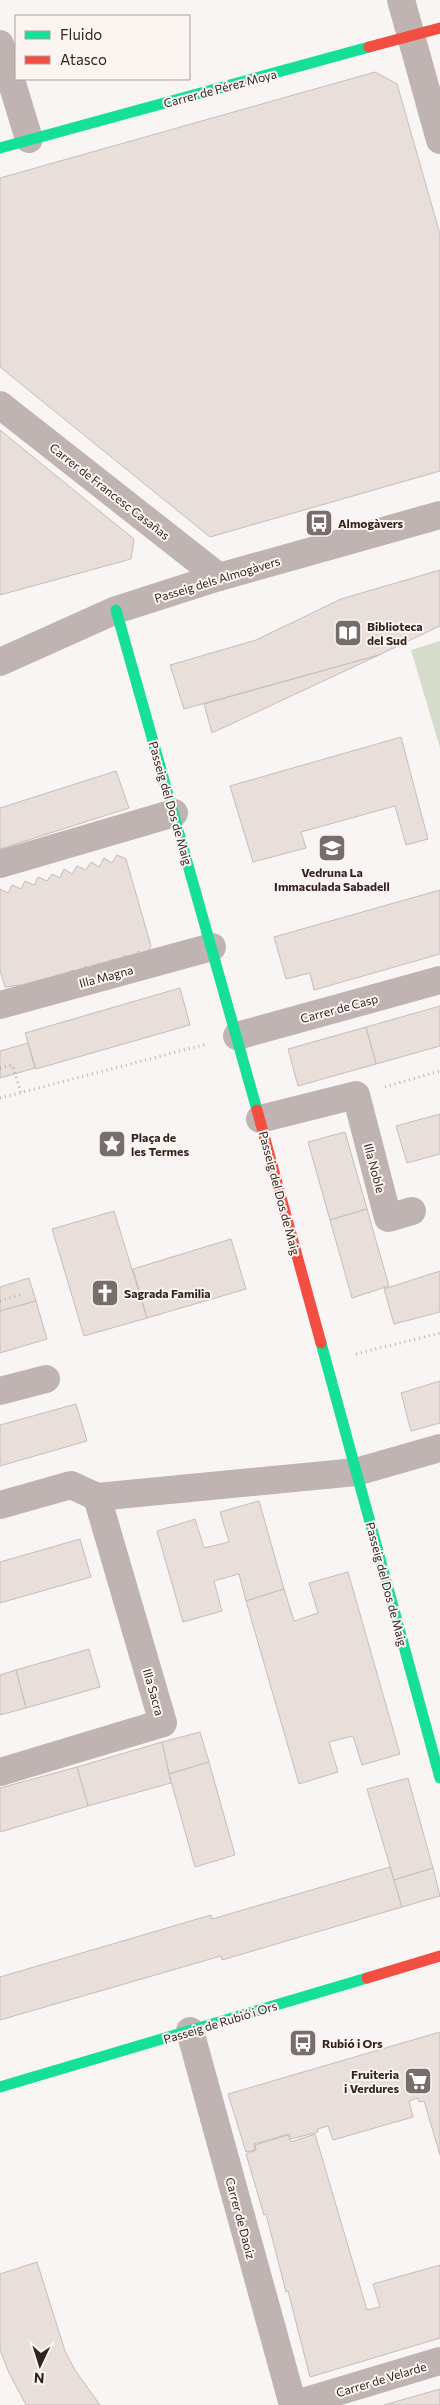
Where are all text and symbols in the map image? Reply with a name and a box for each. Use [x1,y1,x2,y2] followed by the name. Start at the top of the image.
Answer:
[15,15,190,80] legend
[60,25,102,43] text: Fluido
[60,50,107,68] text: Atasco
[162,66,278,110] street label: Carrer de Pérez Moya
[47,440,173,542] street label: Carrer de Francesc Casañas
[304,508,334,538] bus stop icon: Almogàvers
[338,516,404,530] place label: Almogàvers
[152,553,282,605] street label: Passeig dels Almogàvers
[333,618,363,648] library icon: Biblioteca del Sud
[367,619,423,647] place label: Biblioteca del Sud
[147,740,196,867] street label: Passeig del Dos de Maig
[317,833,347,863] school or university icon: Vedruna La Immaculada Sabadell
[274,865,390,893] place label: Vedruna La Immaculada Sabadell
[77,962,135,990] street label: Illa Magna
[299,991,379,1025] street label: Carrer de Casp
[97,1129,127,1159] place icon: Plaça de les Termes
[257,1129,303,1257] street label: Passeig del Dos de Maig
[131,1130,189,1158] place label: Plaça de les Termes
[362,1142,388,1194] street label: Illa Noble
[90,1278,120,1308] church icon: Sagrada Familia
[124,1286,211,1300] place label: Sagrada Familia
[364,1520,410,1648] street label: Passeig del Dos de Maig
[141,1667,167,1717] street label: Illa Sacra
[162,1998,278,2046] street label: Passeig de Rubió i Ors
[288,2028,318,2058] bus stop icon: Rubió i Ors
[322,2036,383,2050] place label: Rubió i Ors
[403,2066,433,2096] supermarket icon: Fruiteria i Verdures
[344,2067,399,2095] place label: Fruiteria i Verdures
[223,2176,259,2261] street label: Carrer de Daoiz
[15,2340,65,2390] north arrow
[334,2359,428,2399] street label: Carrer de Velarde
[33,2370,45,2387] text: N

